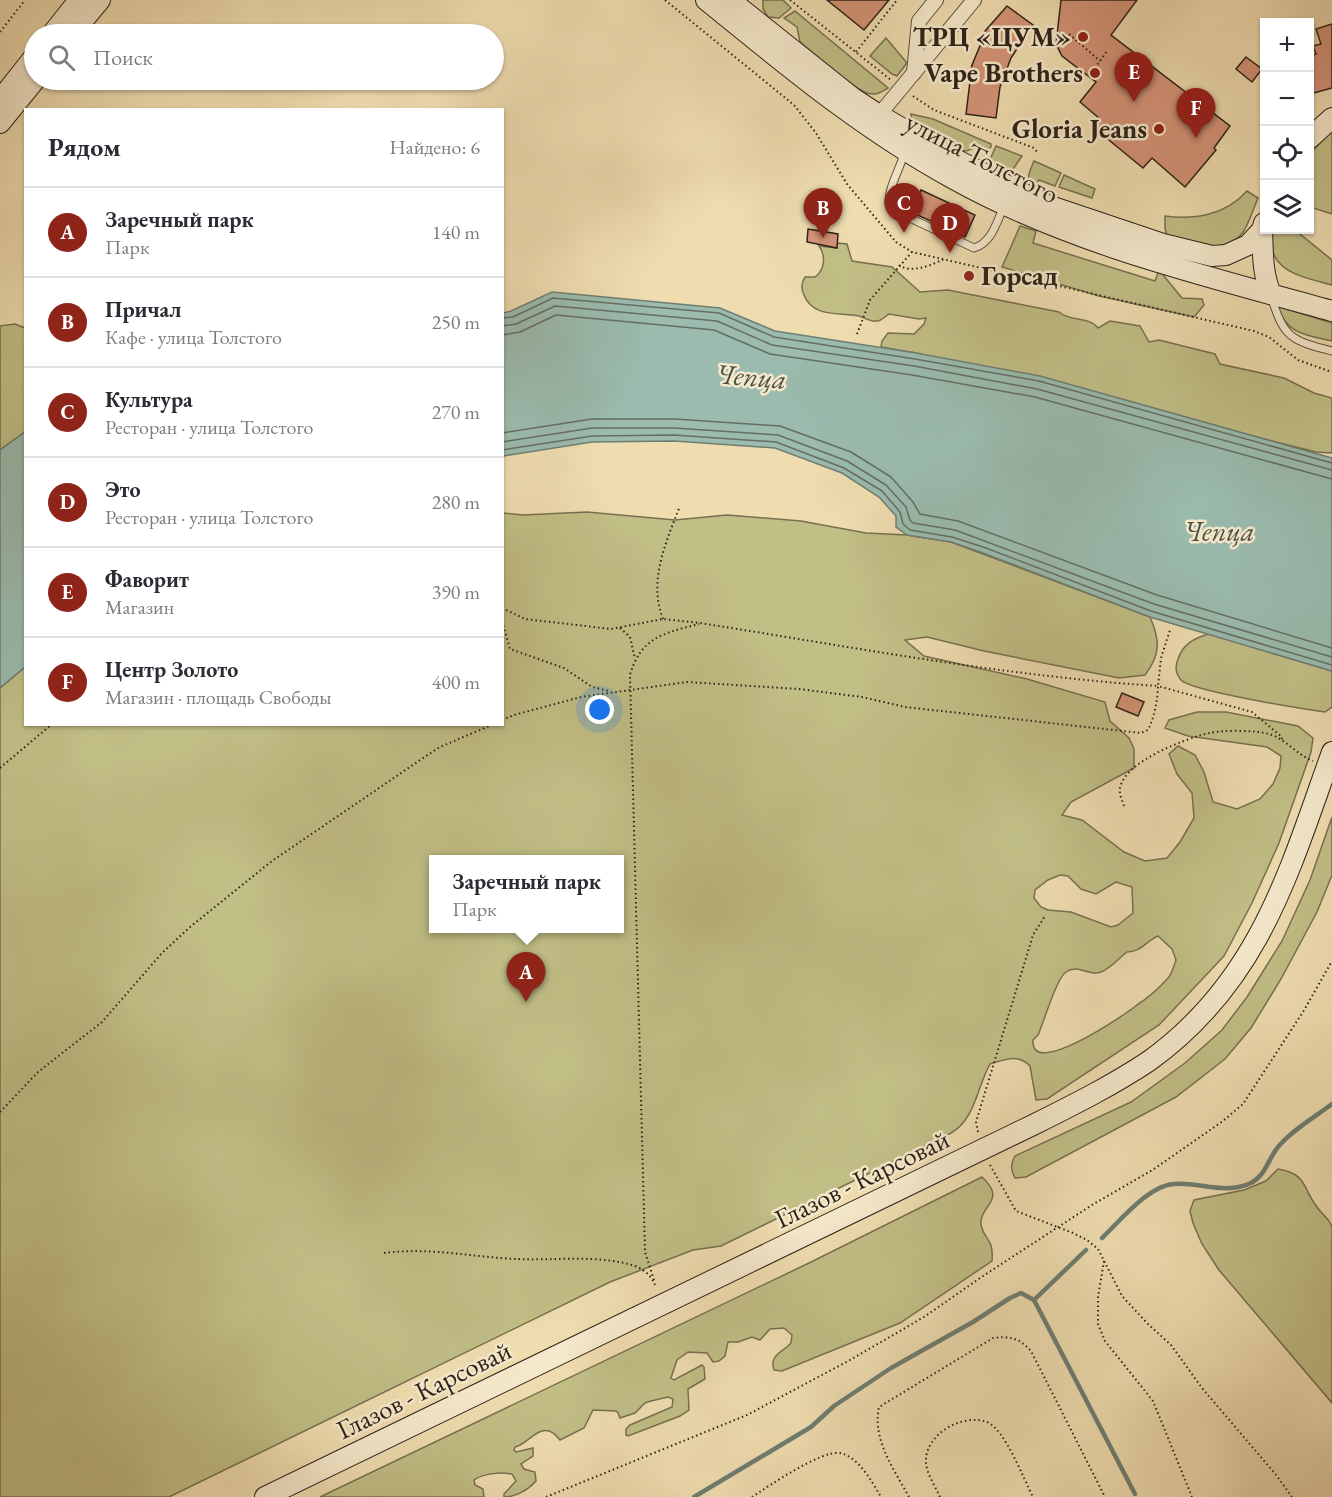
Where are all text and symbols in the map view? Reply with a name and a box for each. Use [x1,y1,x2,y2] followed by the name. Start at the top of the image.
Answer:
[1260,18,1314,234] map controls
[1260,18,1314,72] button: +
[913,19,1071,54] place label: ТРЦ «ЦУМ»
[24,24,504,90] search box
[1076,30,1090,44] marker: ТРЦ «ЦУМ»
[45,41,78,74] icon: search
[93,43,153,72] text: Поиск
[1114,52,1154,102] pin: E
[924,55,1083,90] place label: Vape Brothers
[1088,66,1102,80] marker: Vape Brothers
[1260,72,1314,126] button: −
[1176,88,1216,138] pin: F
[900,104,1065,211] street label: улица Толстого
[1012,111,1147,146] place label: Gloria Jeans
[1152,122,1166,136] marker: Gloria Jeans
[1260,126,1314,180] button: locate
[48,130,121,164] text: Рядом
[389,134,480,160] text: Найдено: 6
[1260,180,1314,234] button: layers
[884,184,924,233] pin: C
[804,188,842,238] pin: B
[930,204,970,253] pin: D
[105,205,254,234] text: Заречный парк
[60,219,75,245] text: A
[432,219,480,245] text: 140 m
[105,234,149,260] text: Парк
[981,258,1058,293] place label: Горсад
[962,269,976,283] marker: Горсад
[105,295,181,324] text: Причал
[61,309,74,335] text: B
[432,309,480,335] text: 250 m
[105,324,282,350] text: Кафе · улица Толстого
[714,355,788,397] water label: Чепца
[105,385,193,414] text: Культура
[60,399,75,425] text: C
[432,399,480,425] text: 270 m
[105,414,314,440] text: Ресторан · улица Толстого
[105,475,141,504] text: Это
[60,489,75,515] text: D
[432,489,480,515] text: 280 m
[105,504,314,530] text: Ресторан · улица Толстого
[1184,513,1254,549] water label: Чепца
[105,565,189,594] text: Фаворит
[62,579,73,605] text: E
[432,579,480,605] text: 390 m
[105,594,174,620] text: Магазин
[105,655,238,684] text: Центр Золото
[62,669,73,695] text: F
[432,669,480,695] text: 400 m
[105,684,331,710] text: Магазин · площадь Свободы
[585,695,614,724] your location
[429,855,624,933] popup
[452,867,601,896] text: Заречный парк
[452,896,497,922] text: Парк
[506,952,546,1002] pin: A
[769,1121,955,1236] street label: Глазов - Карсовай
[331,1332,517,1447] street label: Глазов - Карсовай

